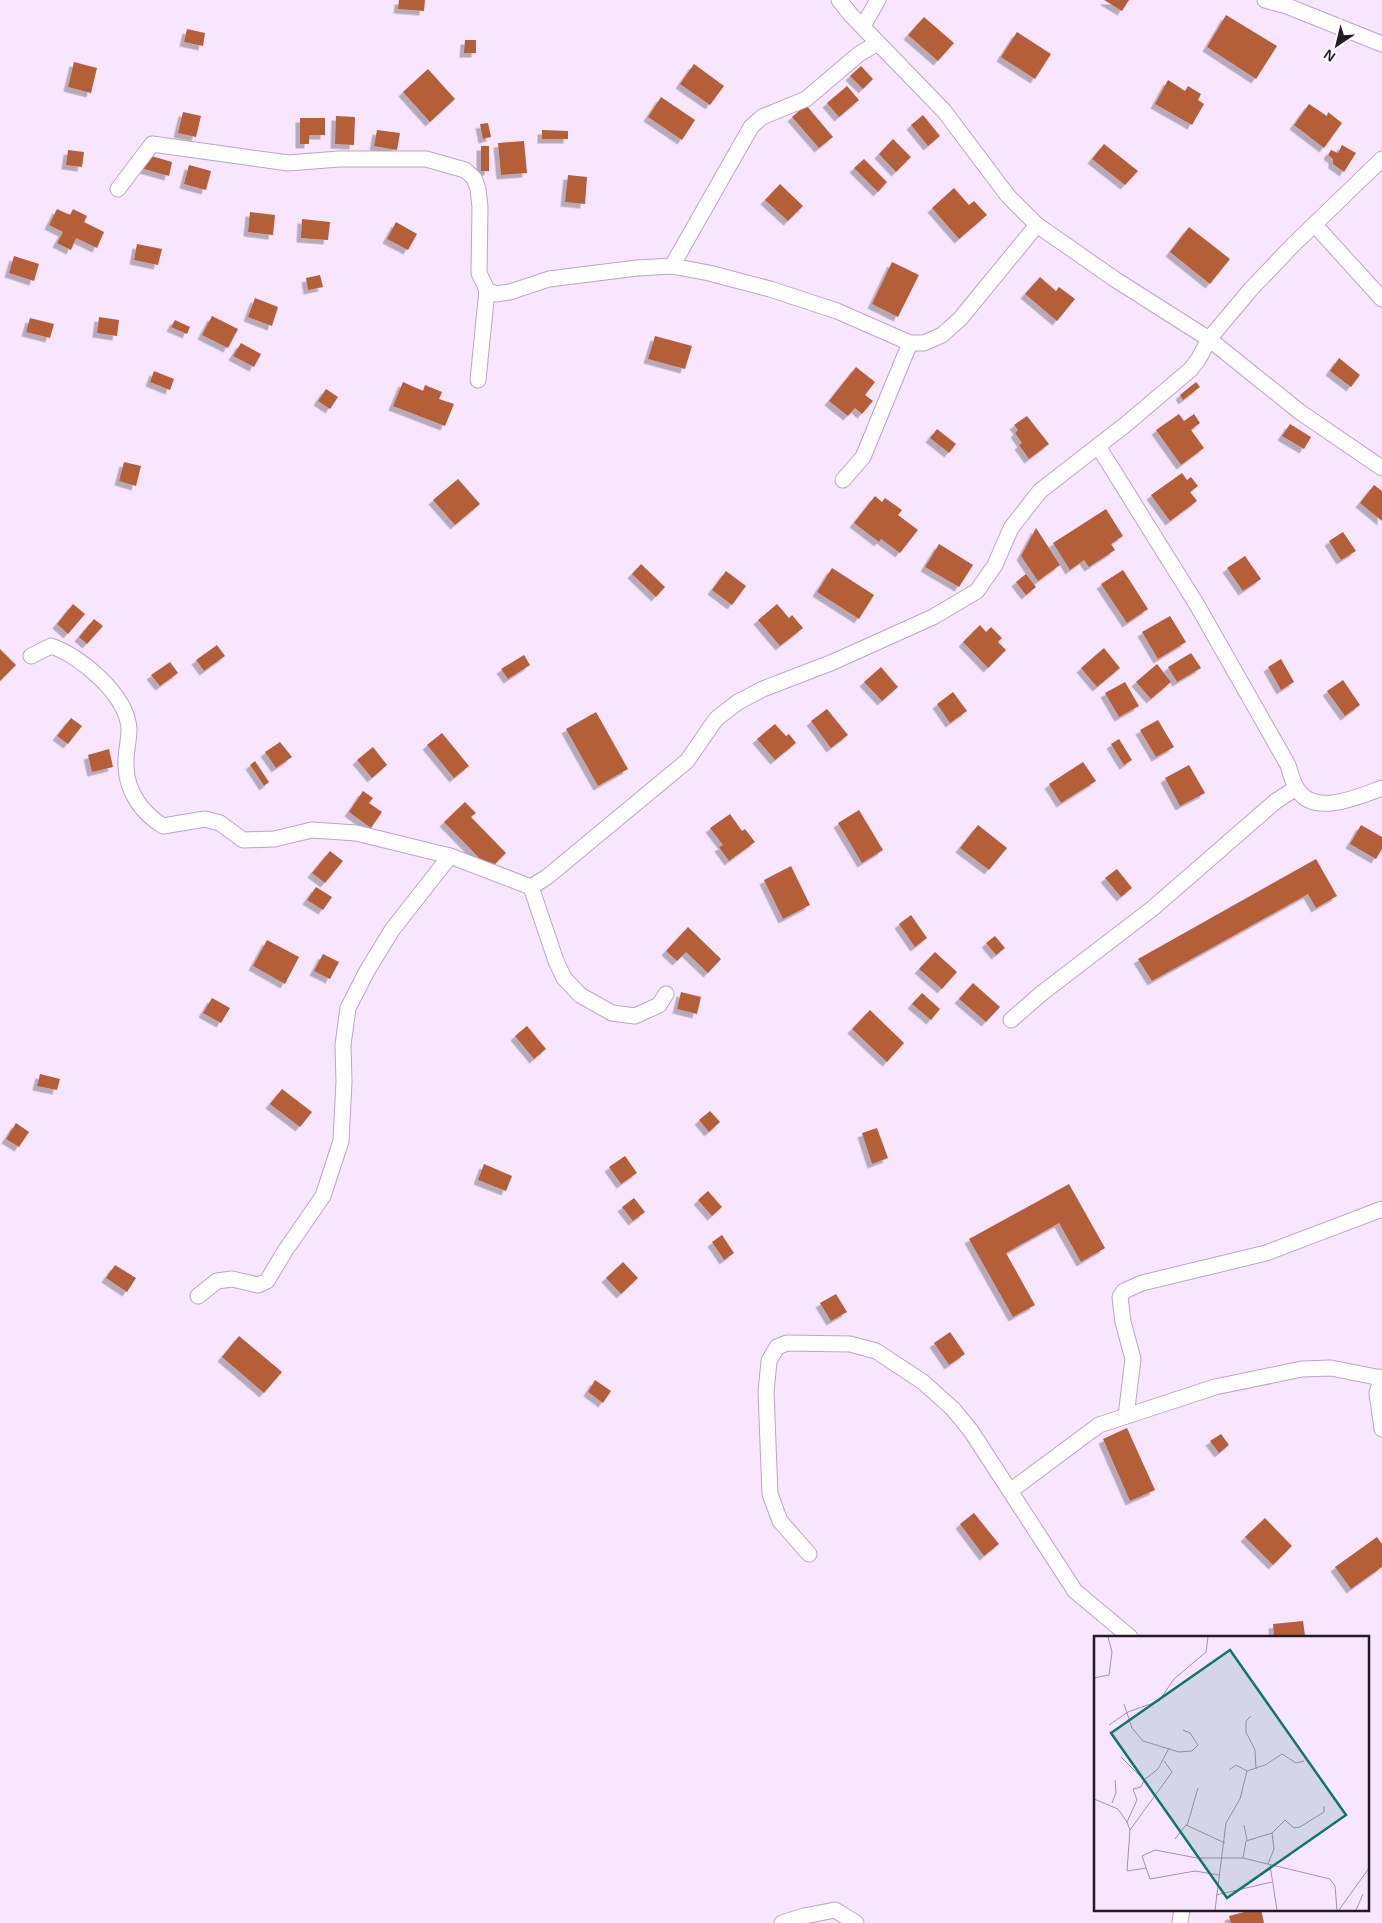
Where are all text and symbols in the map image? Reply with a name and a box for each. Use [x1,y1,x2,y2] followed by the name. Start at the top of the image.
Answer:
[1312,20,1362,70] north arrow
[1321,46,1338,65] text: N
[1094,1636,1370,1910] inset map

